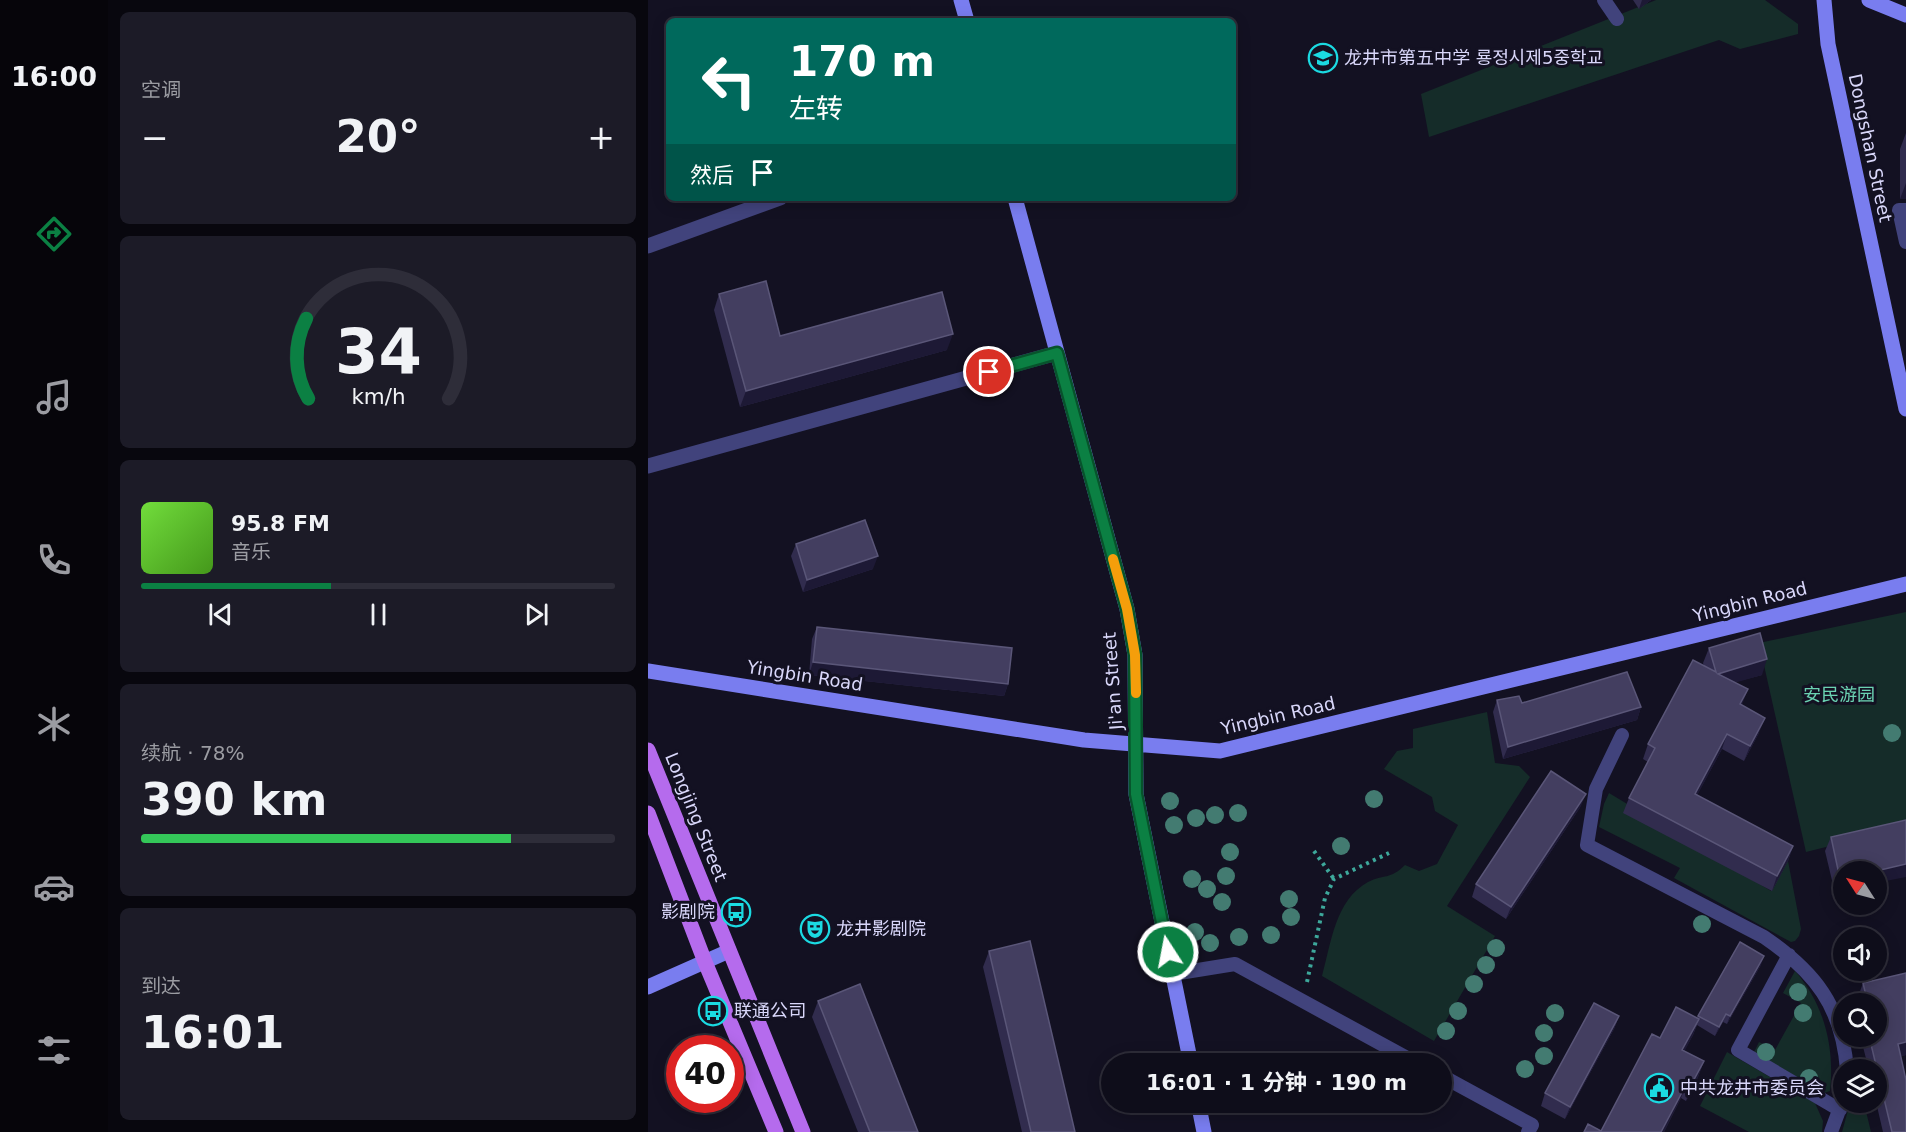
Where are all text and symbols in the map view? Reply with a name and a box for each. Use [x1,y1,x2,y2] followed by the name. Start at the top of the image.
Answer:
[789,37,935,86] text: 170 m
[690,42,768,120] icon: left
[1307,42,1339,74] school or university icon: 龙井市第五中学 룡정시제5중학교
[1344,47,1603,68] place label: 龙井市第五中学 룡정시제5중학교
[11,61,97,92] text: 16:00
[1844,72,1896,224] street label: Dongshan Street
[141,78,181,102] text: 空调
[789,93,843,124] text: 左转
[335,110,421,163] text: 20°
[141,118,169,157] text: −
[587,118,615,157] text: +
[746,156,779,189] icon: arrive
[690,163,734,188] text: 然后
[33,213,75,255] icon: directions
[335,315,421,388] text: 34
[963,346,1014,397] pin
[972,355,1005,388] icon: arrive
[33,376,75,418] icon: music
[351,384,405,409] text: km/h
[231,511,330,536] text: 95.8 FM
[33,539,75,581] icon: phone
[231,540,271,564] text: 音乐
[1690,577,1809,626] street label: Yingbin Road
[204,598,237,631] icon: previous
[362,598,395,631] icon: pause
[520,598,553,631] icon: next
[1099,631,1126,732] street label: Ji'an Street
[745,656,864,695] street label: Yingbin Road
[1803,684,1875,705] park label: 安民游园
[1218,692,1337,739] street label: Yingbin Road
[33,703,75,745] icon: climate
[141,741,245,765] text: 续航 · 78%
[661,749,732,884] street label: Longjing Street
[141,773,327,826] text: 390 km
[1833,861,1887,915] north arrow
[1833,861,1887,1113] map controls
[33,866,75,908] icon: car
[720,896,752,928] bus stop icon: 影剧院
[661,901,715,922] place label: 影剧院
[799,913,831,945] theatre icon: 龙井影剧院
[836,918,926,939] place label: 龙井影剧院
[1136,920,1200,984] position arrow
[1833,927,1887,981] button: sound
[141,974,181,998] text: 到达
[1833,993,1887,1047] button: search
[697,995,729,1027] bus stop icon: 联通公司
[734,1000,806,1021] place label: 联通公司
[141,1006,284,1059] text: 16:01
[33,1029,75,1071] icon: filters
[666,1035,744,1113] speed limit sign: 40
[1833,1059,1887,1113] button: layers
[1146,1070,1407,1095] text: 16:01 · 1 分钟 · 190 m
[1643,1072,1675,1104] public building icon: 中共龙井市委员会
[1680,1077,1824,1098] place label: 中共龙井市委员会

